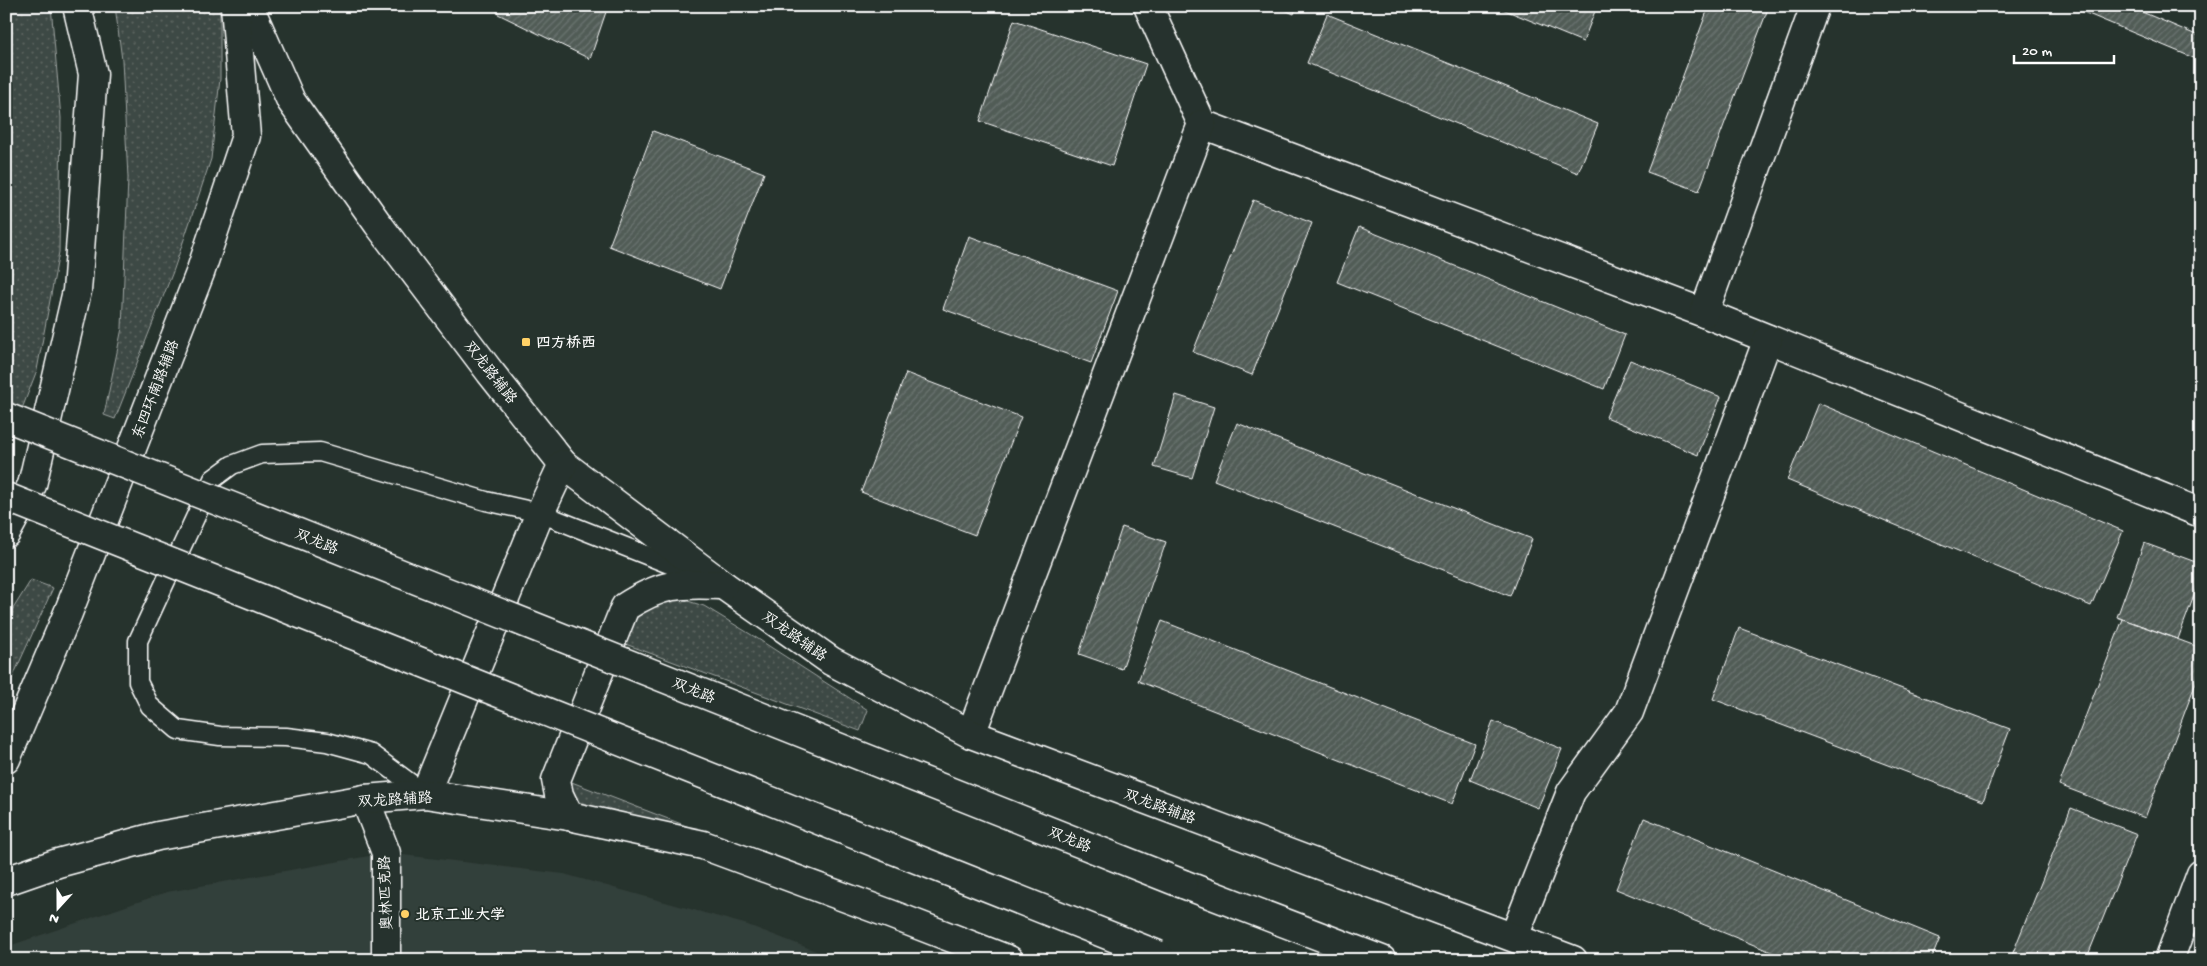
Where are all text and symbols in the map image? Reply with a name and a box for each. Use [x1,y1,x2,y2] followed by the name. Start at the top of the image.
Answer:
[2014,32,2114,64] scale bar
[2022,43,2052,61] text: 20 m
[536,334,596,353] place label: 四方桥西
[520,336,532,348] marker: 四方桥西
[129,337,184,442] street label: 东四环南路辅路
[459,338,520,408] street label: 双龙路辅路
[292,526,340,560] street label: 双龙路
[758,609,830,667] street label: 双龙路辅路
[669,675,717,709] street label: 双龙路
[1121,787,1198,829] street label: 双龙路辅路
[357,790,433,812] street label: 双龙路辅路
[1045,824,1093,858] street label: 双龙路
[377,855,397,931] street label: 奥林匹克路
[32,884,82,934] north arrow
[415,907,505,925] place label: 北京工业大学
[47,908,62,927] text: N
[399,908,411,920] marker: 北京工业大学

